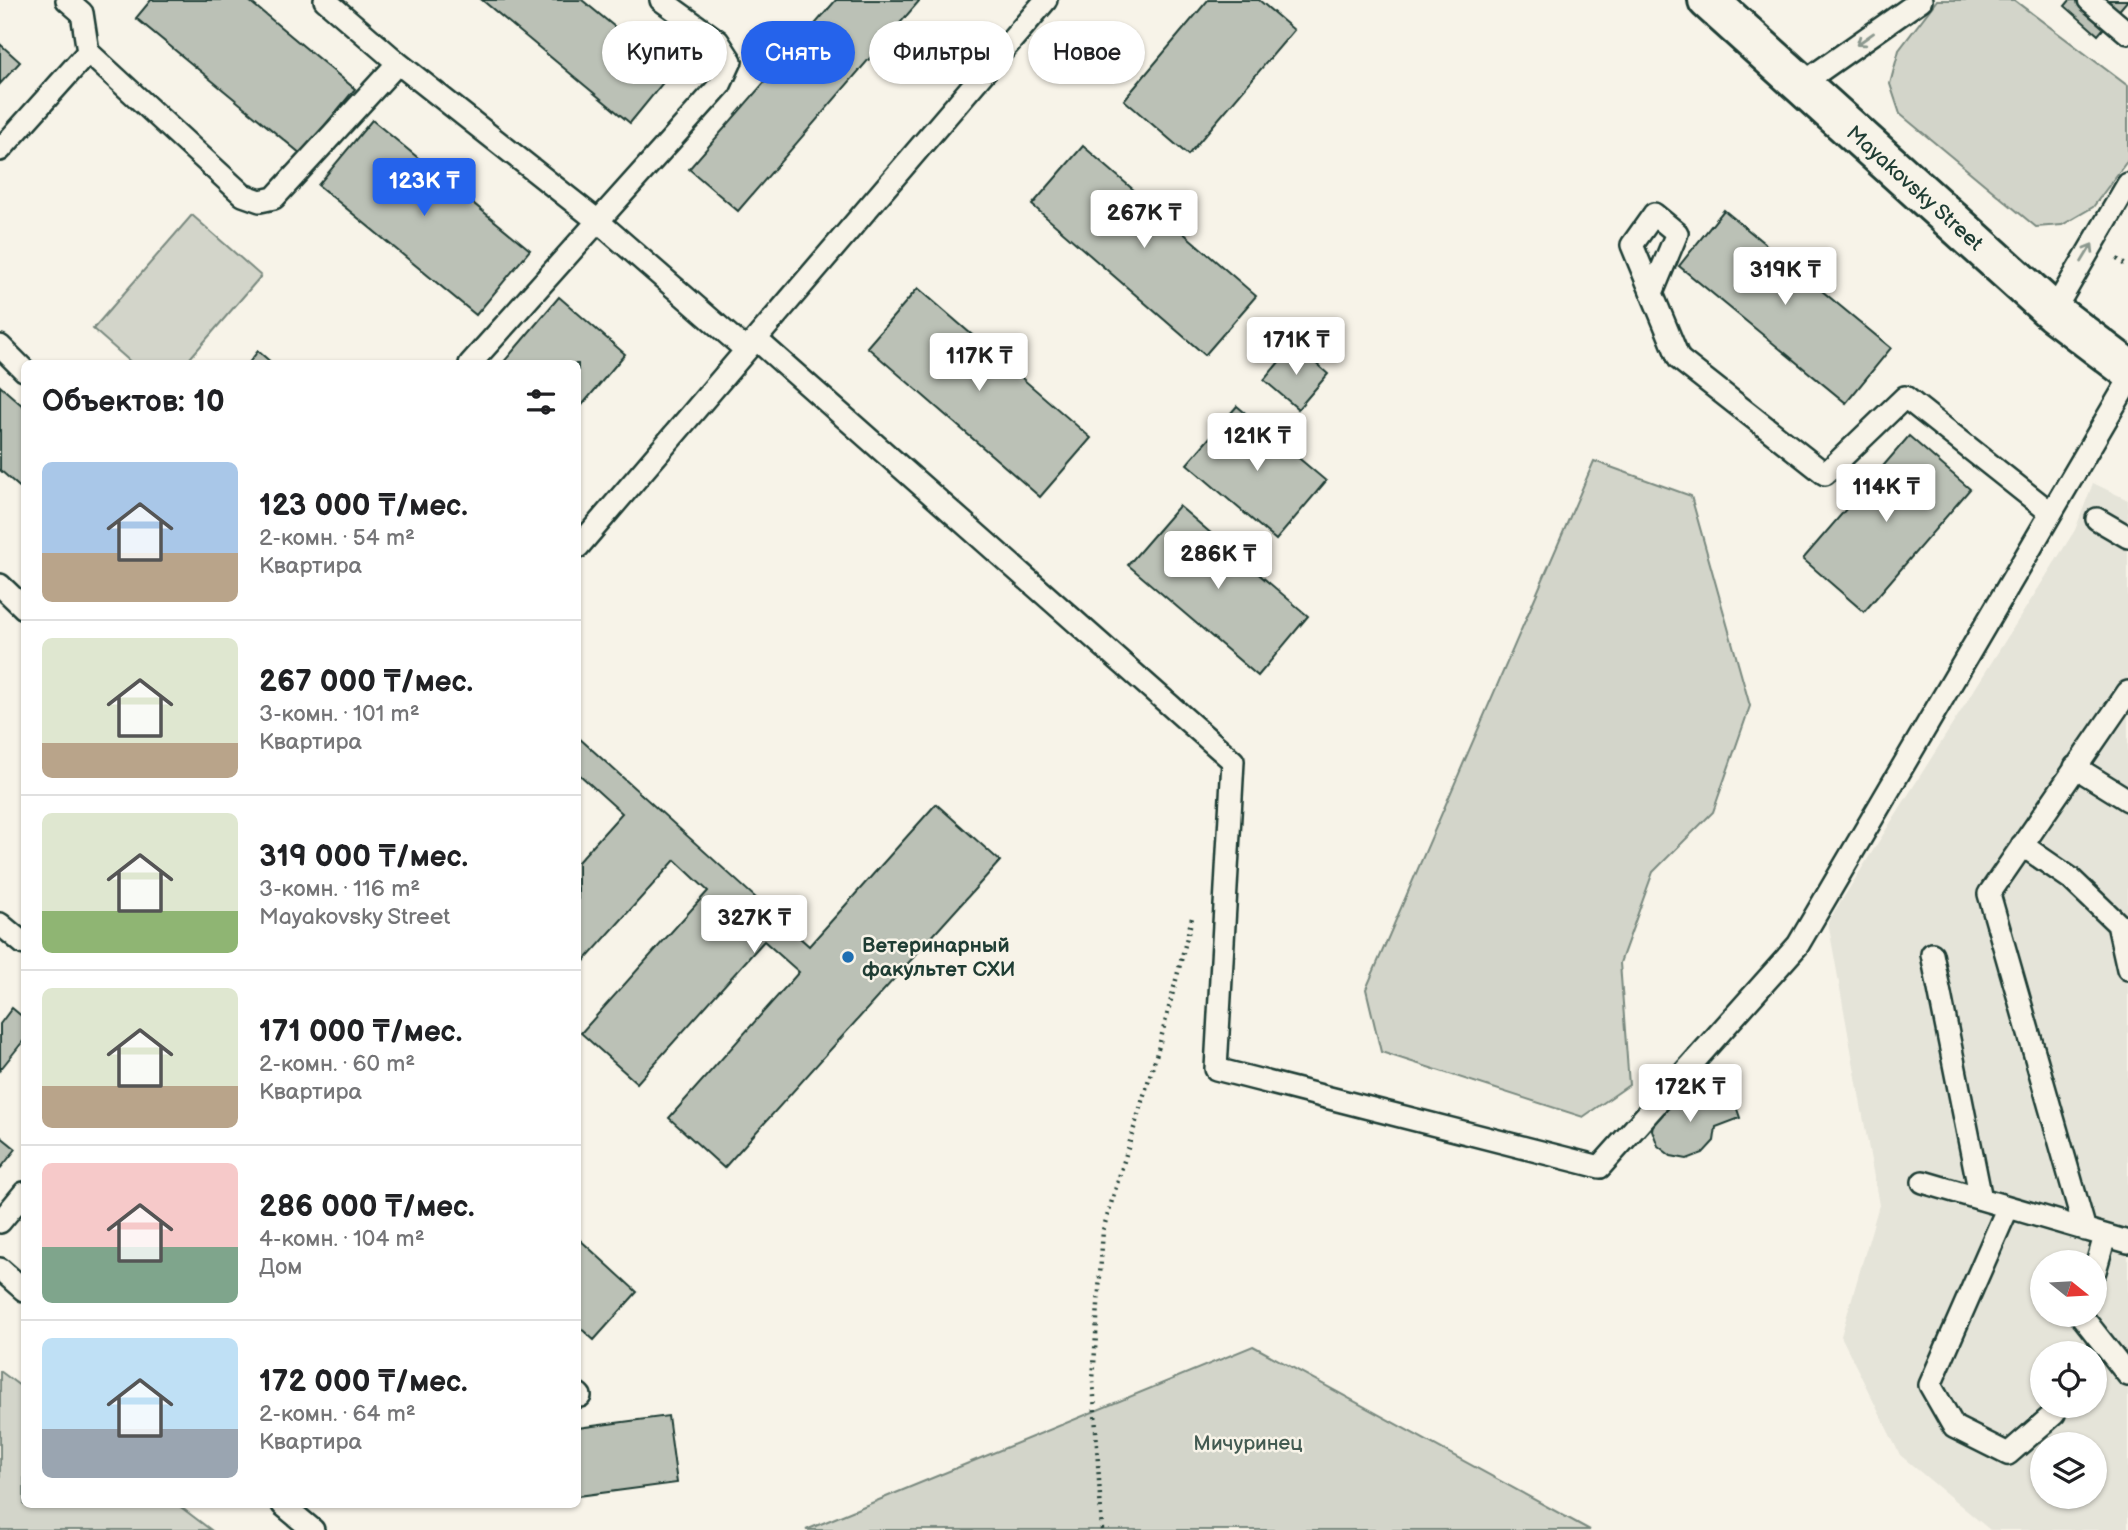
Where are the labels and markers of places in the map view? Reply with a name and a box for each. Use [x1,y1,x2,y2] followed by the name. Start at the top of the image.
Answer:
[367,158,481,218] pin: 123K ₸
[1087,190,1201,250] pin: 267K ₸
[1728,247,1842,307] pin: 319K ₸
[1239,318,1353,377] pin: 171K ₸
[922,334,1036,393] pin: 117K ₸
[1200,414,1314,473] pin: 121K ₸
[1829,464,1943,524] pin: 114K ₸
[1161,532,1275,591] pin: 286K ₸
[697,895,811,955] pin: 327K ₸
[862,933,1016,982] place label: Ветеринарный факультет СХИ
[840,949,856,965] marker: Ветеринарный факультет СХИ
[1633,1064,1747,1124] pin: 172K ₸

